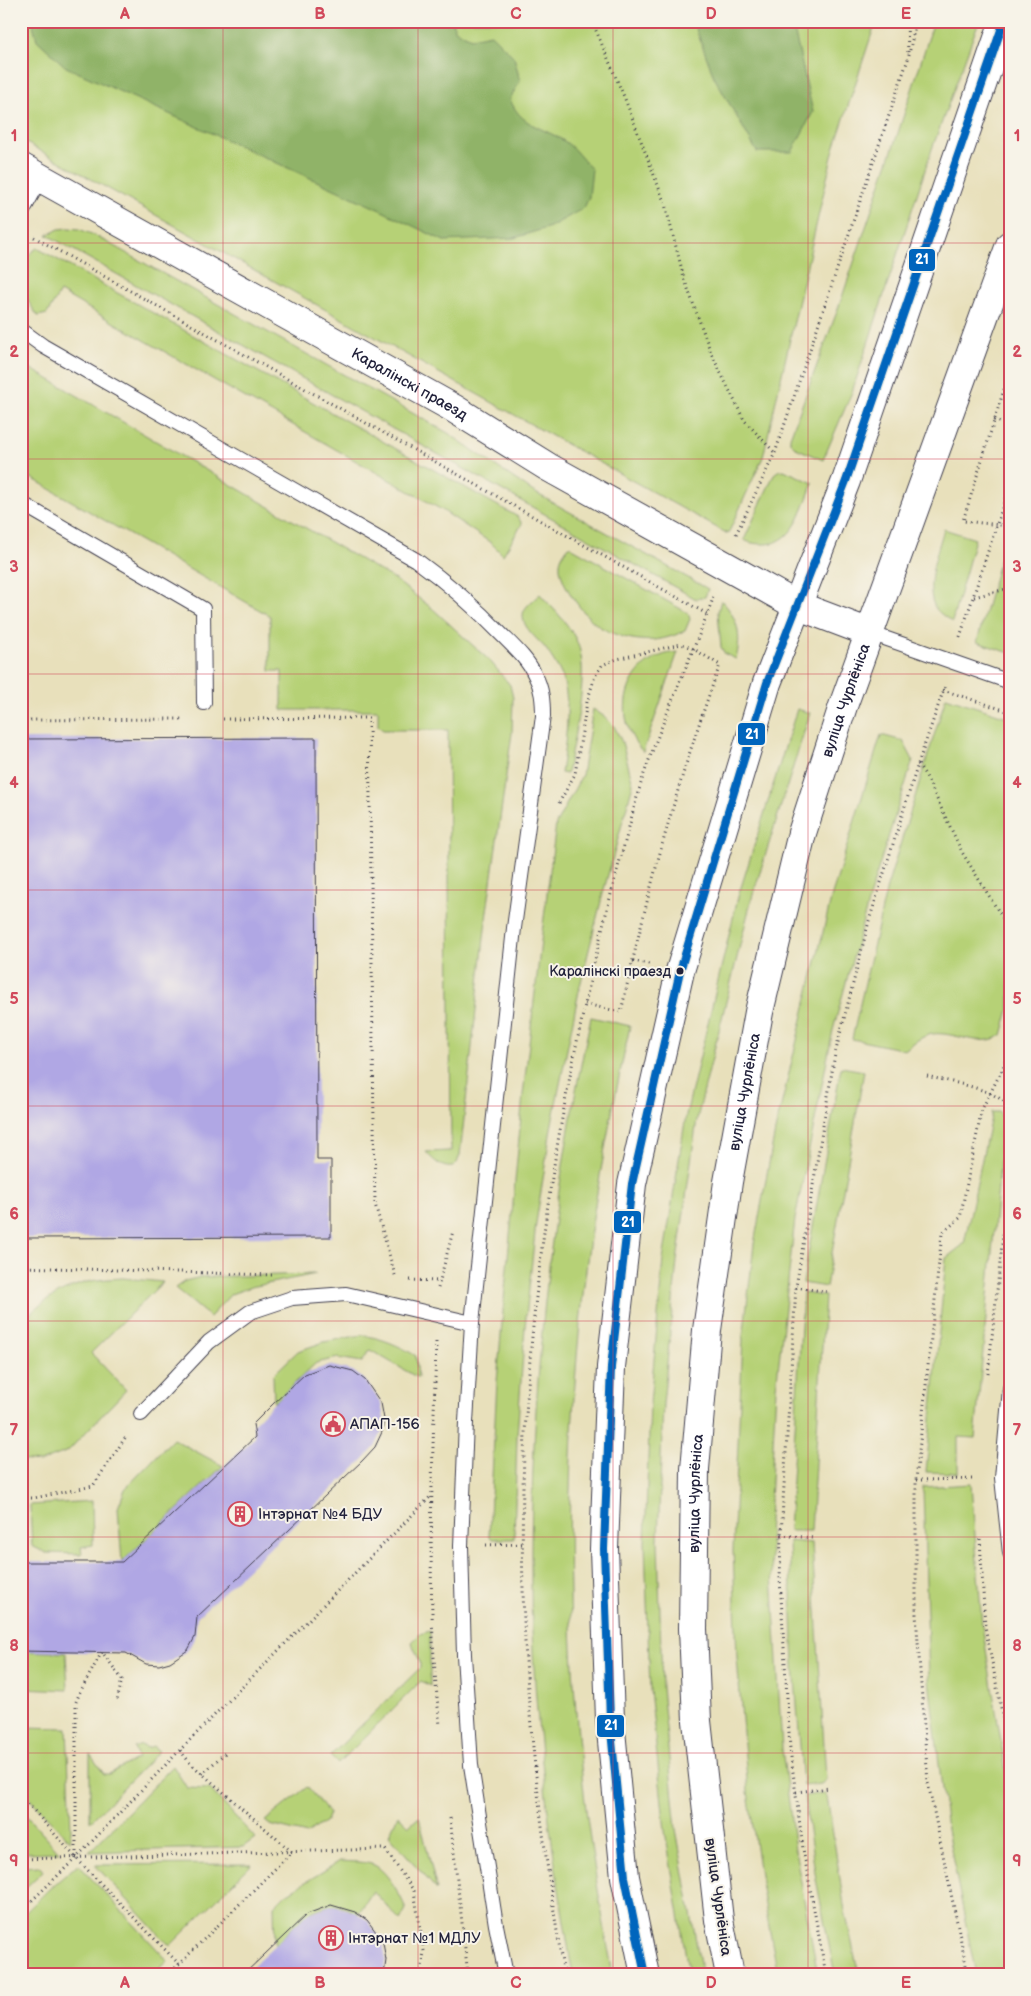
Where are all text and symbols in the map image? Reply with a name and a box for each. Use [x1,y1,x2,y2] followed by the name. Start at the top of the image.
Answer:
[119,5,130,24] text: A
[314,5,326,24] text: B
[510,5,522,24] text: C
[705,5,717,24] text: D
[901,5,911,24] text: E
[11,127,17,146] text: 1
[1014,127,1020,146] text: 1
[908,248,936,272] line badge: 21
[915,251,929,268] text: 21
[9,343,19,362] text: 2
[1012,343,1022,362] text: 2
[348,344,471,424] street label: Каралінскі праезд
[9,558,19,577] text: 3
[1012,558,1022,577] text: 3
[818,641,874,760] street label: вуліца Чурлёніса
[737,722,766,746] line badge: 21
[745,726,759,743] text: 21
[9,774,19,793] text: 4
[1012,774,1022,793] text: 4
[549,963,671,980] place label: Каралінскі праезд
[675,966,685,976] marker: Каралінскі праезд
[9,990,19,1009] text: 5
[1012,990,1022,1009] text: 5
[724,1031,764,1152] street label: вуліца Чурлёніса
[9,1205,19,1224] text: 6
[1012,1205,1022,1224] text: 6
[613,1210,642,1234] line badge: 21
[621,1214,635,1231] text: 21
[320,1411,346,1437] public building icon: АПАП-156
[349,1415,420,1434] place label: АПАП-156
[10,1421,19,1440] text: 7
[1013,1421,1022,1440] text: 7
[684,1433,708,1553] street label: вуліца Чурлёніса
[227,1501,253,1527] building icon: Інтэрнат №4 БДУ
[258,1505,383,1524] place label: Інтэрнат №4 БДУ
[9,1637,19,1656] text: 8
[1012,1637,1022,1656] text: 8
[596,1714,625,1738] line badge: 21
[604,1717,618,1734] text: 21
[700,1837,736,1957] street label: вуліца Чурлёніса
[9,1852,19,1871] text: 9
[1012,1852,1022,1871] text: 9
[318,1925,344,1951] building icon: Інтэрнат №1 МДЛУ
[348,1929,481,1948] place label: Інтэрнат №1 МДЛУ
[119,1974,130,1993] text: A
[314,1974,326,1993] text: B
[510,1974,522,1993] text: C
[705,1974,717,1993] text: D
[901,1974,911,1993] text: E

